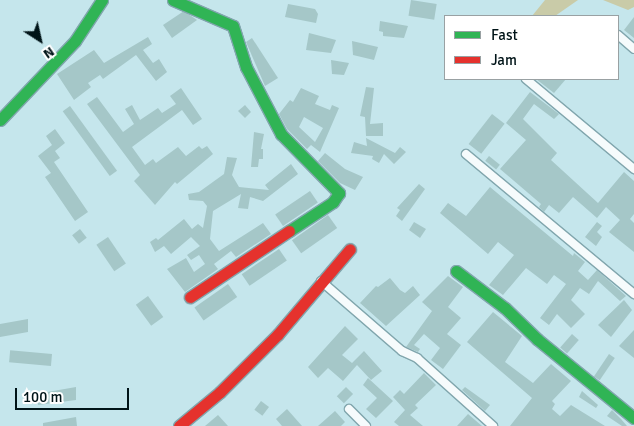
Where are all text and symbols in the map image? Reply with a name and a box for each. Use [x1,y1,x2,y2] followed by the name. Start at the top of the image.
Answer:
[15,15,65,65] north arrow
[444,15,619,80] legend
[491,26,518,44] text: Fast
[40,43,58,62] text: N
[491,51,517,69] text: Jam
[18,378,131,410] scale bar
[23,388,63,406] text: 100 m

